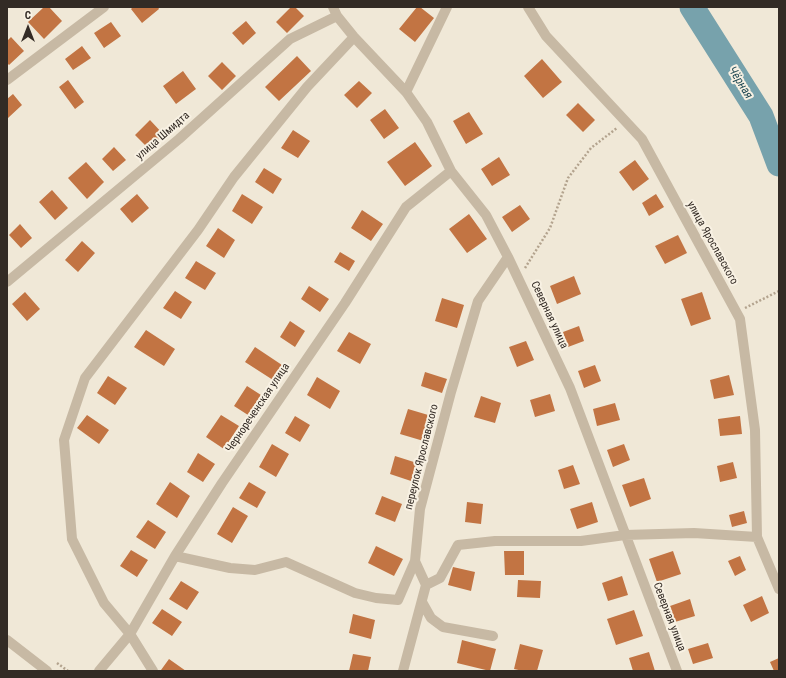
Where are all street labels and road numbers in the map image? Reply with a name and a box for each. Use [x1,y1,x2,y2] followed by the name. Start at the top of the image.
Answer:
[134,109,192,163] street label: улица Шмидта
[684,199,740,287] street label: улица Ярославского
[528,279,570,351] street label: Северная улица
[223,361,293,455] street label: Чернореченская улица
[402,403,442,511] street label: переулок Ярославского
[650,581,688,653] street label: Северная улица

